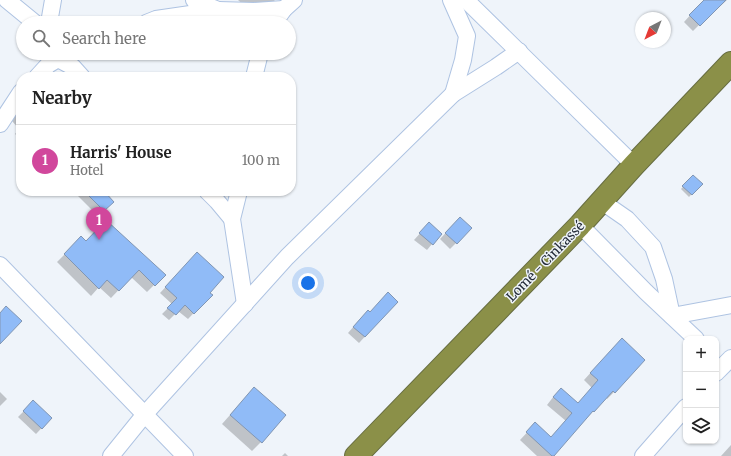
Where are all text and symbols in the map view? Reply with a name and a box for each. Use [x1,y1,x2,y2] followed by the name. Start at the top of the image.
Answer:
[635,12,671,48] north arrow
[16,16,296,60] search box
[30,27,52,49] icon: search
[62,29,146,48] text: Search here
[32,87,92,109] text: Nearby
[70,143,172,162] text: Harris' House
[42,152,48,169] text: 1
[242,152,280,169] text: 100 m
[70,162,103,179] text: Hotel
[86,207,112,240] pin: 1
[503,217,588,305] street label: Lomé - Cinkassé
[298,273,318,293] your location
[683,336,719,444] map controls
[683,336,719,372] button: +
[683,372,719,408] button: −
[683,408,719,444] button: layers

